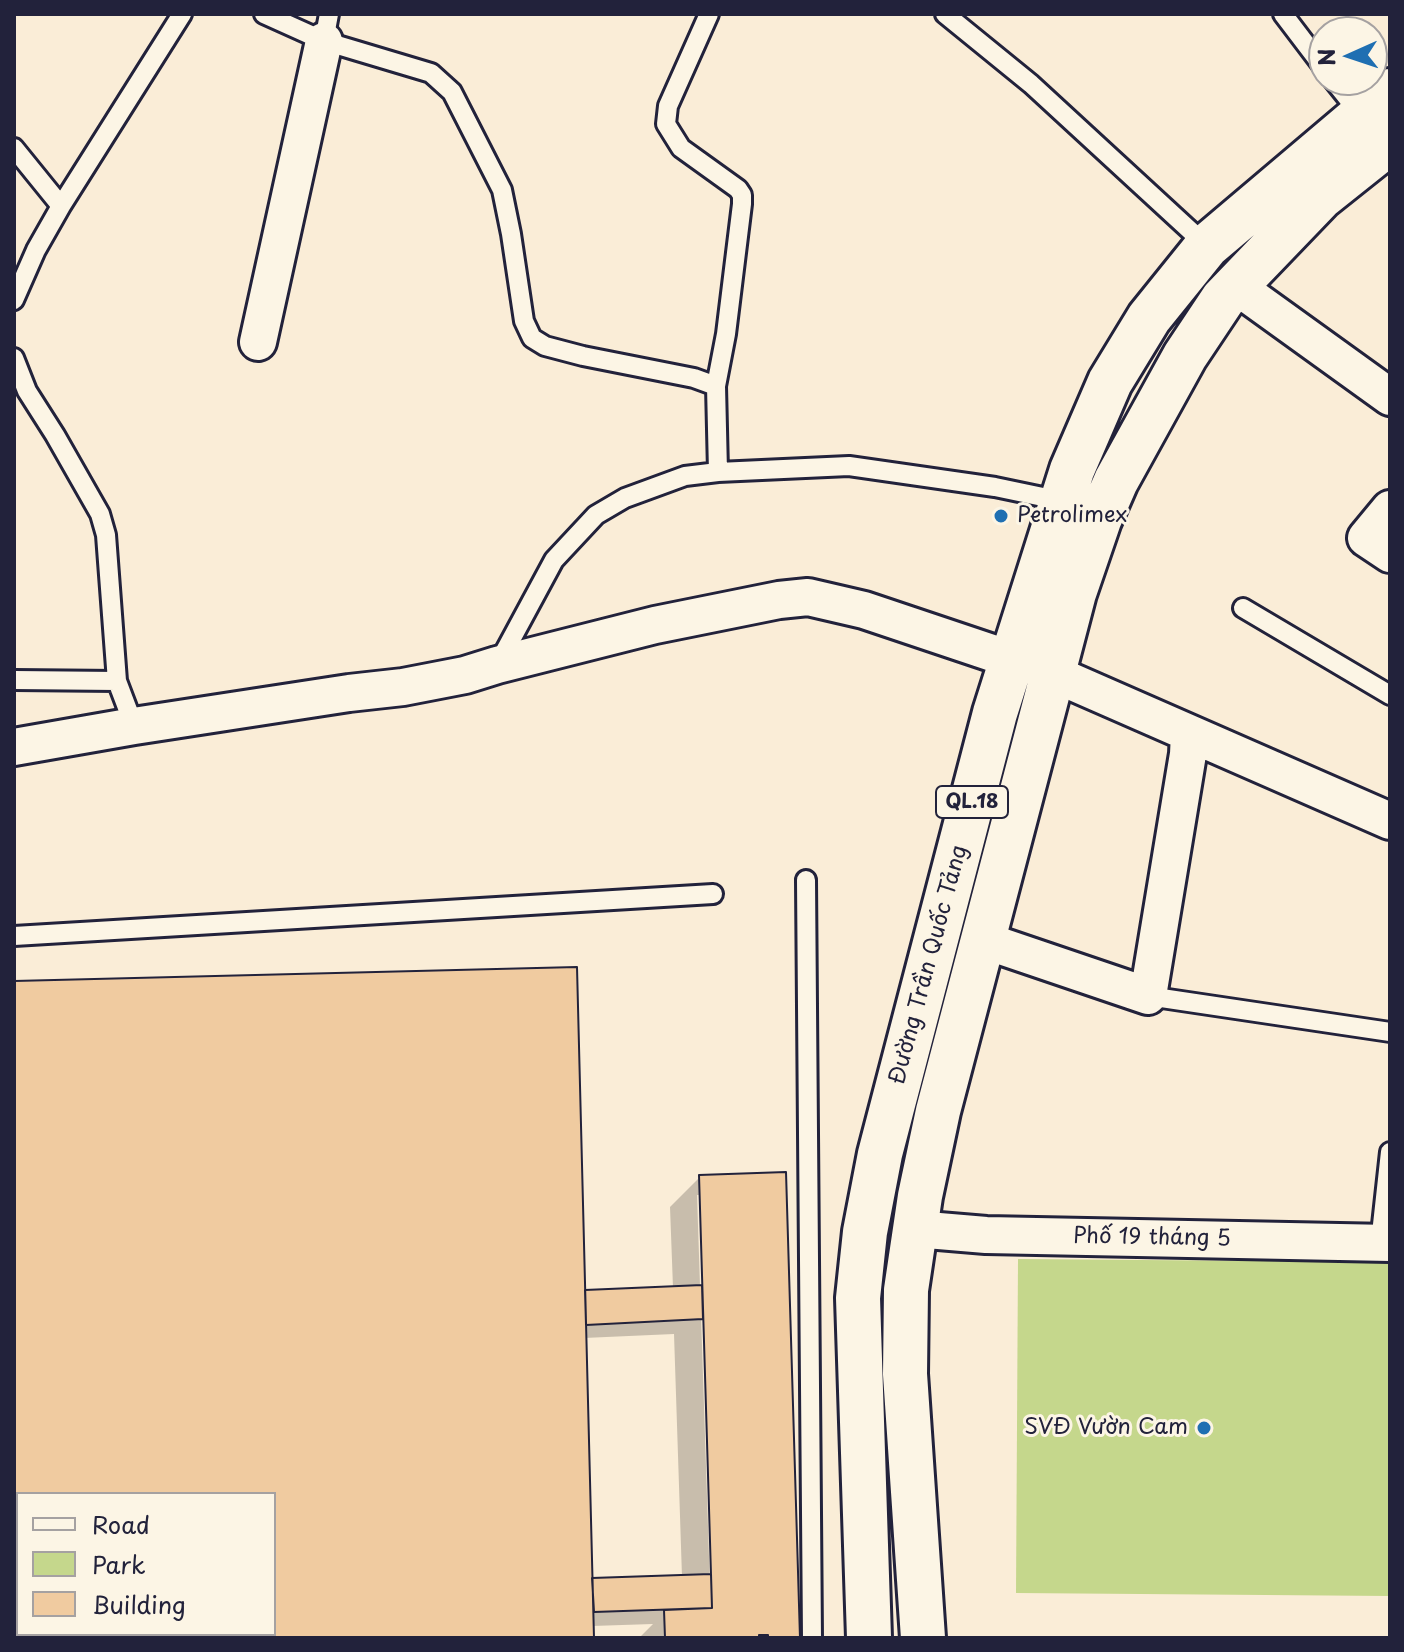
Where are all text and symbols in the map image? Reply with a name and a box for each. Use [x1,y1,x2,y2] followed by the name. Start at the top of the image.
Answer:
[1308,16,1388,96] north arrow
[1309,48,1342,67] text: N
[1017,503,1127,529] place label: Petrolimex
[992,507,1010,525] marker: Petrolimex
[936,786,1008,818] road number: QL.18
[884,843,974,1087] street label: Đường Trần Quốc Tảng
[1073,1223,1231,1253] street label: Phố 19 tháng 5
[1024,1415,1188,1441] place label: SVĐ Vườn Cam
[1195,1419,1213,1437] marker: SVĐ Vườn Cam
[16,1492,276,1636] legend
[92,1506,150,1542] text: Road
[92,1546,146,1582] text: Park
[92,1586,186,1622] text: Building

